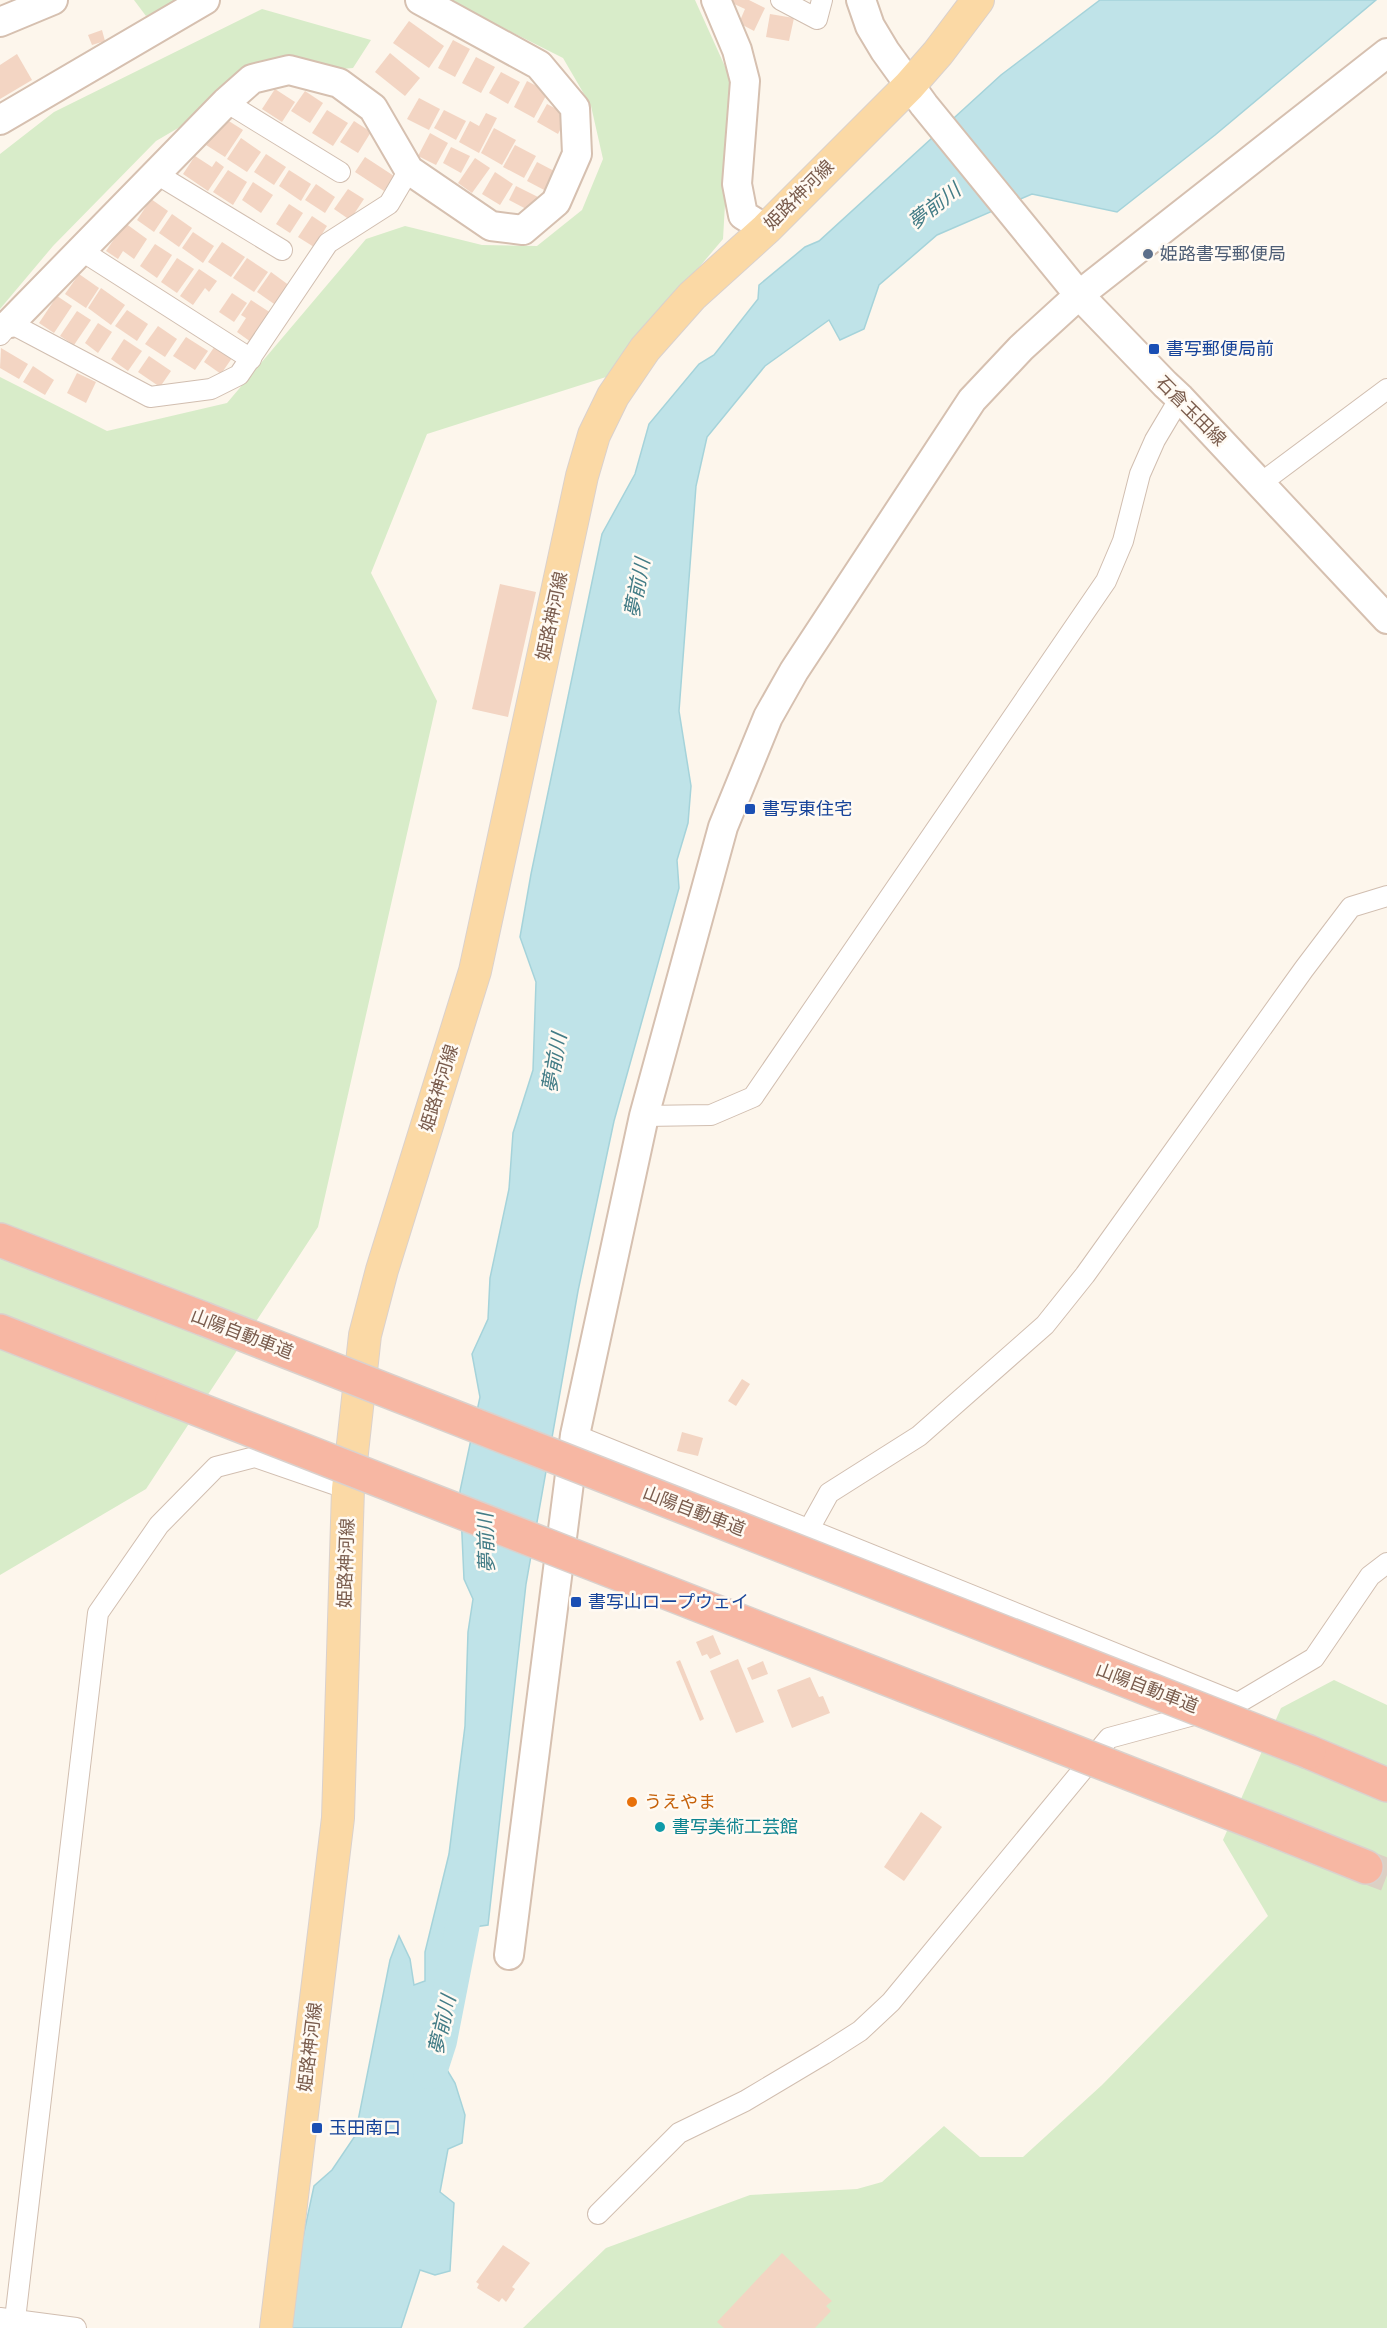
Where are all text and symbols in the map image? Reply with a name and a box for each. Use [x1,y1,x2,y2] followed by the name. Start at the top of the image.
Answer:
[759,155,839,235] street label: 姫路神河線
[903,177,967,234] water label: 夢前川
[1160,243,1286,265] place label: 姫路書写郵便局
[1141,247,1155,261] marker: 姫路書写郵便局
[1166,338,1274,360] place label: 書写郵便局前
[1147,342,1161,356] marker: 書写郵便局前
[1151,371,1231,451] street label: 石倉玉田線
[619,554,655,620] water label: 夢前川
[532,570,572,662] street label: 姫路神河線
[762,798,852,820] place label: 書写東住宅
[743,802,757,816] marker: 書写東住宅
[537,1029,571,1095] water label: 夢前川
[415,1042,463,1134] street label: 姫路神河線
[188,1304,296,1364] street label: 山陽自動車道
[640,1481,748,1541] street label: 山陽自動車道
[473,1511,499,1573] water label: 夢前川
[333,1518,359,1608] street label: 姫路神河線
[588,1591,749,1613] place label: 書写山ロープウェイ
[569,1595,583,1609] marker: 書写山ロープウェイ
[1093,1658,1201,1718] street label: 山陽自動車道
[644,1791,716,1813] place label: うえやま
[625,1795,639,1809] marker: うえやま
[672,1816,798,1838] place label: 書写美術工芸館
[653,1820,667,1834] marker: 書写美術工芸館
[424,1991,461,2057] water label: 夢前川
[294,2001,326,2093] street label: 姫路神河線
[329,2117,401,2139] place label: 玉田南口
[310,2121,324,2135] marker: 玉田南口

